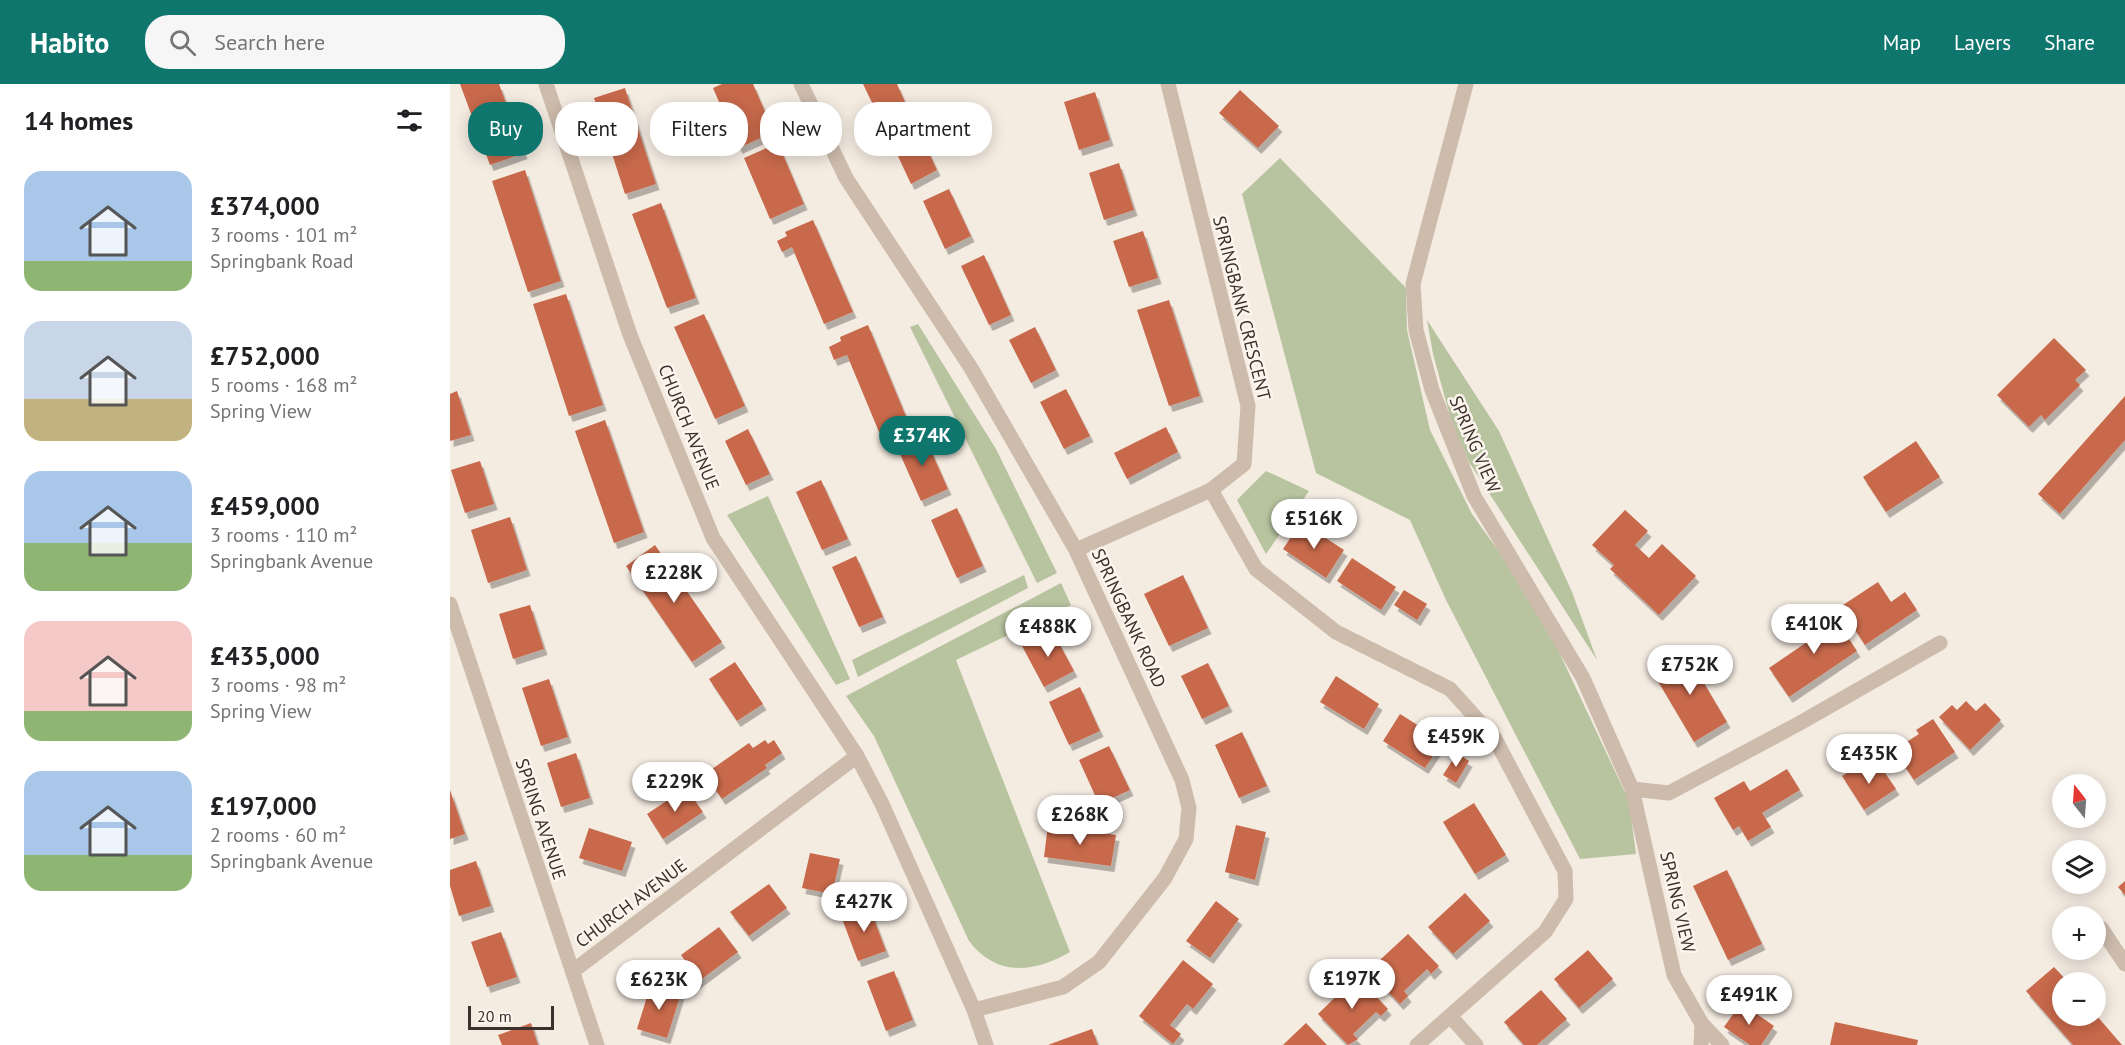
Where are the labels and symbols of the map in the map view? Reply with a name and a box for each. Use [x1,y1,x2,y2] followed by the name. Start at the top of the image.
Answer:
[1208,213,1276,403] street label: SPRINGBANK CRESCENT
[653,361,725,493] street label: CHURCH AVENUE
[1444,392,1506,496] street label: SPRING VIEW
[880,416,964,467] pin: £374K
[1272,499,1356,550] pin: £516K
[1087,545,1171,691] street label: SPRINGBANK ROAD
[632,553,716,604] pin: £228K
[1772,604,1856,655] pin: £410K
[1006,607,1090,658] pin: £488K
[1648,645,1732,696] pin: £752K
[1414,717,1498,768] pin: £459K
[1827,734,1911,785] pin: £435K
[511,756,571,882] street label: SPRING AVENUE
[633,762,717,813] pin: £229K
[2052,774,2106,828] north arrow
[1038,795,1122,846] pin: £268K
[1655,849,1701,955] street label: SPRING VIEW
[571,854,691,952] street label: CHURCH AVENUE
[822,882,906,933] pin: £427K
[1310,959,1394,1010] pin: £197K
[617,960,701,1011] pin: £623K
[1707,975,1791,1026] pin: £491K
[468,1003,554,1030] scale bar

